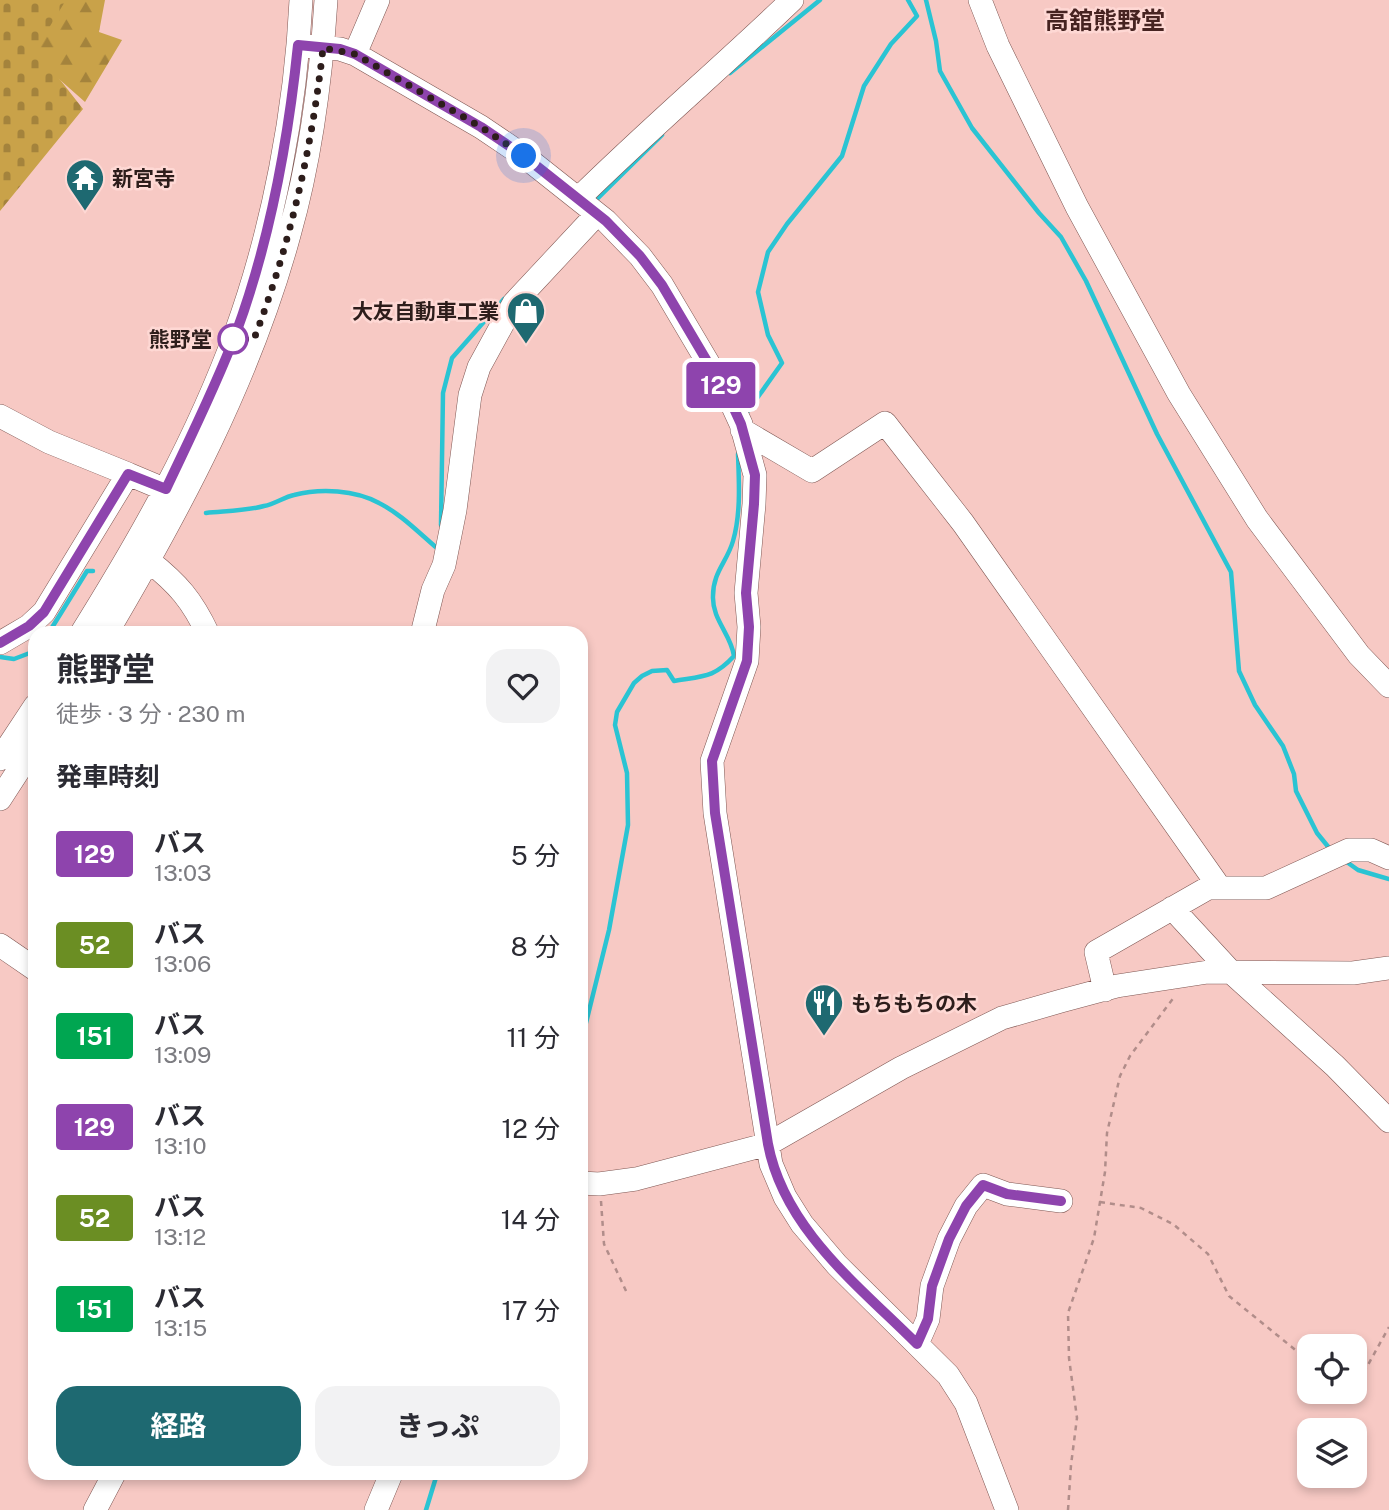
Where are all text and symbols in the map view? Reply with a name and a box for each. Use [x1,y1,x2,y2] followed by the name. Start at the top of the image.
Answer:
[1045,6,1165,34] district label: 高舘熊野堂
[506,138,541,173] your location
[64,157,106,212] temple icon: 新宮寺
[112,166,175,191] place label: 新宮寺
[505,290,547,345] shop icon: 大友自動車工業
[352,299,499,324] place label: 大友自動車工業
[218,324,248,354] marker: 熊野堂
[149,327,212,352] place label: 熊野堂
[681,362,761,408] line badge: 129
[700,371,742,399] text: 129
[486,649,560,723] button: heart
[56,650,155,688] text: 熊野堂
[56,700,245,727] text: 徒歩 · 3 分 · 230 m
[56,761,160,792] text: 発車時刻
[154,827,206,858] text: バス
[74,840,115,868] text: 129
[511,840,560,871] text: 5 分
[154,859,211,886] text: 13:03
[154,918,206,949] text: バス
[79,931,110,959] text: 52
[511,931,560,962] text: 8 分
[154,950,211,977] text: 13:06
[803,982,845,1037] restaurant icon: もちもちの木
[851,991,977,1016] place label: もちもちの木
[154,1009,206,1040] text: バス
[76,1022,113,1050] text: 151
[507,1022,560,1053] text: 11 分
[154,1041,211,1068] text: 13:09
[154,1100,206,1131] text: バス
[74,1113,115,1141] text: 129
[502,1113,560,1144] text: 12 分
[154,1132,206,1159] text: 13:10
[154,1191,206,1222] text: バス
[79,1204,110,1232] text: 52
[501,1204,560,1235] text: 14 分
[154,1223,206,1250] text: 13:12
[154,1282,206,1313] text: バス
[76,1295,113,1323] text: 151
[501,1295,560,1326] text: 17 分
[154,1314,207,1341] text: 13:15
[1297,1334,1367,1488] map controls
[1297,1334,1367,1404] button: locate
[56,1386,301,1466] button: 経路
[315,1386,560,1466] button: きっぷ
[1297,1418,1367,1488] button: layers

